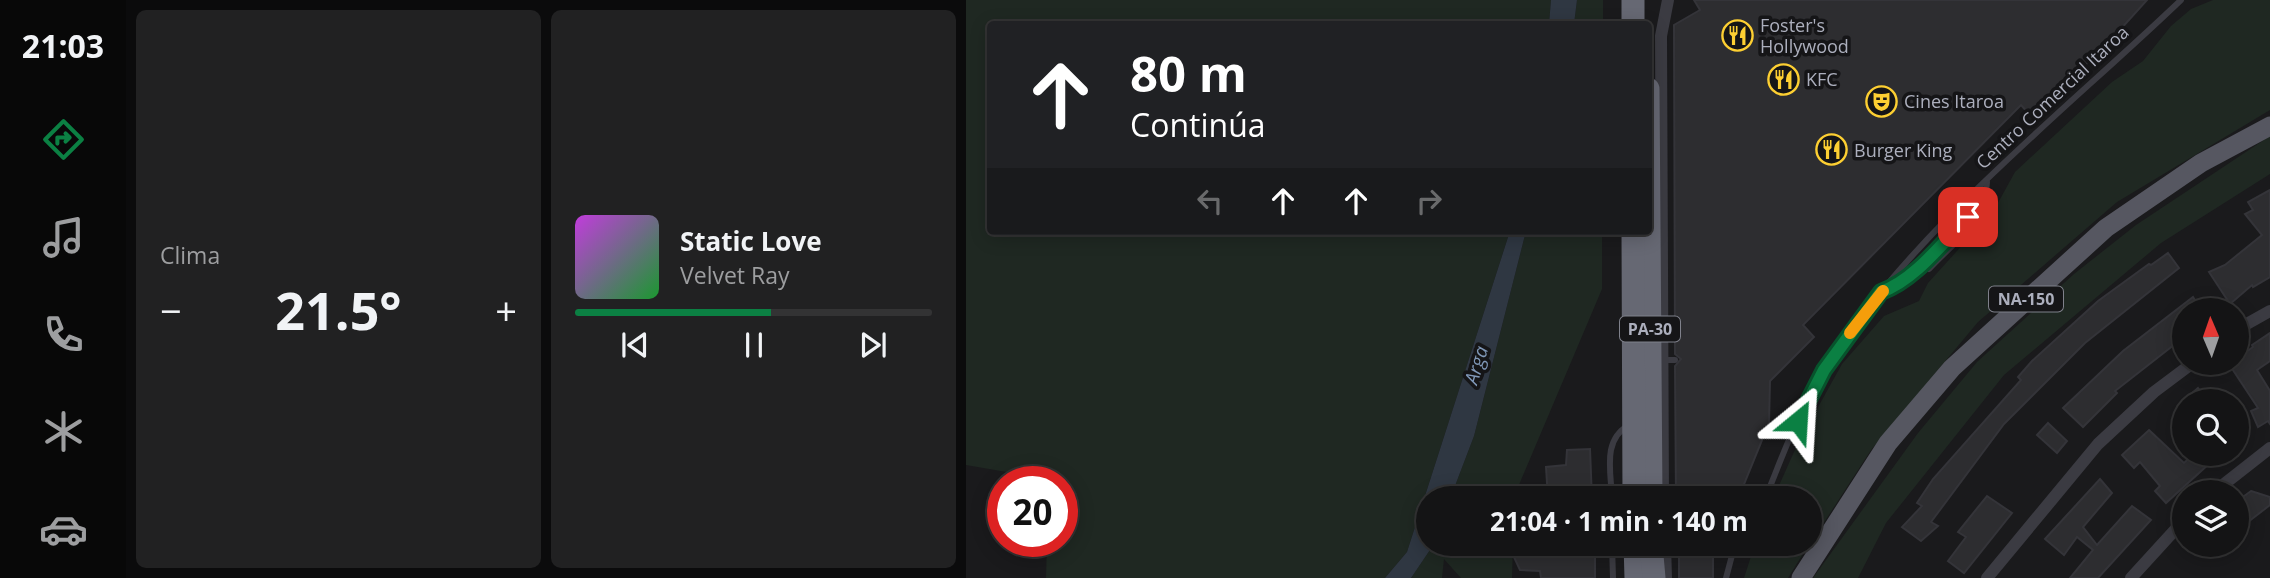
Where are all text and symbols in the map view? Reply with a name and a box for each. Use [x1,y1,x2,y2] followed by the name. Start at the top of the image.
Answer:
[1760,13,1849,58] place label: Foster's Hollywood
[1720,18,1754,52] restaurant icon: Foster's Hollywood
[1971,20,2133,174] street label: Centro Comercial Itaroa
[22,24,104,67] text: 21:03
[1130,40,1247,106] text: 80 m
[1015,49,1106,140] icon: ahead
[1766,62,1800,96] restaurant icon: KFC
[1806,67,1838,91] place label: KFC
[1864,84,1898,118] theatre icon: Cines Itaroa
[1904,89,2004,113] place label: Cines Itaroa
[1130,103,1266,146] text: Continúa
[39,115,88,164] icon: directions
[1814,133,1848,167] restaurant icon: Burger King
[1854,138,1953,162] place label: Burger King
[1191,182,1229,220] icon: left
[1264,182,1302,220] icon: ahead
[1337,182,1375,220] icon: ahead
[1410,182,1448,220] icon: right
[1938,187,1998,247] pin
[1949,198,1987,236] icon: arrive
[39,213,88,262] icon: music
[680,223,822,259] text: Static Love
[160,239,220,271] text: Clima
[680,259,790,291] text: Velvet Ray
[275,274,402,345] text: 21.5°
[160,284,182,336] text: −
[495,284,517,336] text: +
[1989,286,2063,312] road number: NA-150
[2172,298,2249,374] north arrow
[2172,298,2249,557] map controls
[39,310,88,359] icon: phone
[1620,316,1680,342] road number: PA-30
[616,326,654,364] icon: previous
[735,326,773,364] icon: pause
[854,326,892,364] icon: next
[1457,342,1494,389] water label: Arga
[1761,384,1835,458] position arrow
[2172,389,2249,466] button: search
[39,407,88,456] icon: climate
[987,466,1078,557] speed limit sign: 20
[2172,480,2249,557] button: layers
[1490,503,1748,539] text: 21:04 · 1 min · 140 m
[39,505,88,554] icon: car

